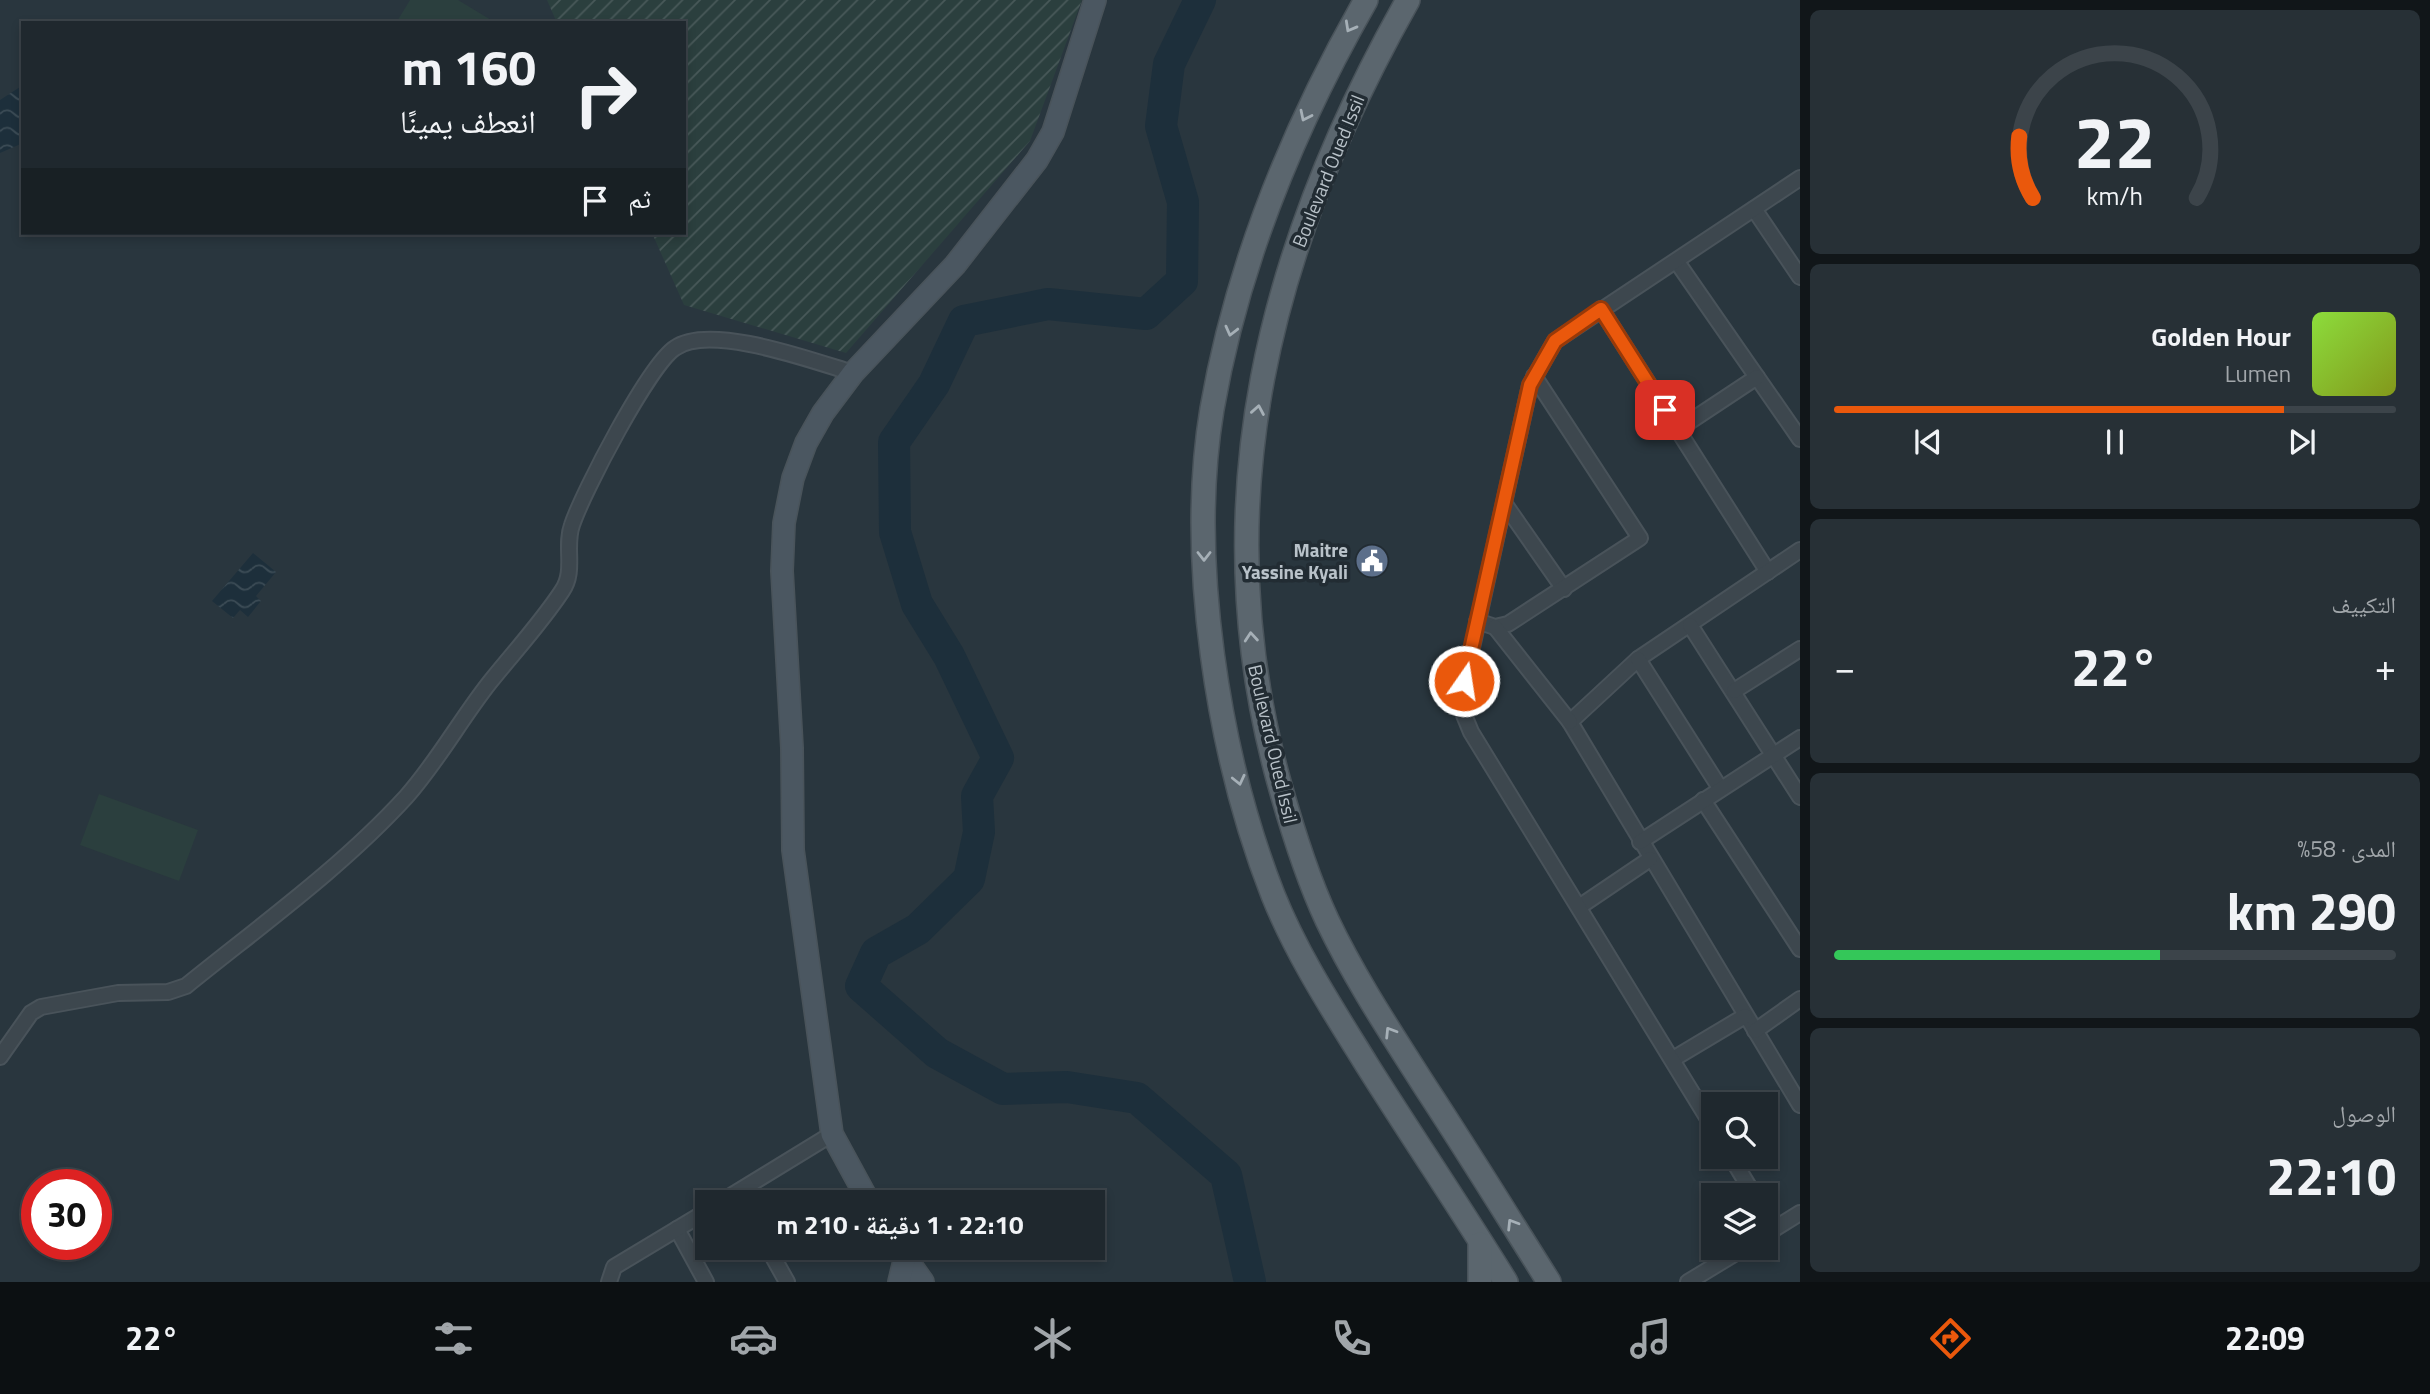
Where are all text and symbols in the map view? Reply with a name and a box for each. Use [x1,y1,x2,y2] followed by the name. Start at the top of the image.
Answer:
[1345,20,1358,33] one-way arrow
[402,29,536,104] text: 160 m
[560,49,651,140] icon: right
[2074,87,2156,197] text: 22
[1284,90,1371,251] street label: Boulevard Oued Issil
[400,97,536,145] text: انعطف يمينًا
[1299,109,1313,121] one-way arrow
[2087,177,2143,215] text: km/h
[628,179,651,218] text: ثم
[576,182,614,220] icon: arrive
[2151,317,2291,356] text: Golden Hour
[1225,324,1239,336] one-way arrow
[2225,356,2291,391] text: Lumen
[1635,380,1695,440] pin
[1646,391,1684,429] icon: arrive
[1249,404,1264,416] one-way arrow
[1909,423,1947,461] icon: previous
[2096,423,2134,461] icon: pause
[2283,423,2321,461] icon: next
[1242,535,1348,586] place label: Maitre Yassine Kyali
[1353,542,1391,580] public building icon: Maitre Yassine Kyali
[1196,551,1212,561] one-way arrow
[2331,587,2396,622] text: التكييف
[2071,627,2159,706] text: 22°
[1243,631,1258,642] one-way arrow
[1834,638,1855,696] text: −
[2375,638,2396,696] text: +
[1427,644,1501,718] position arrow
[1241,662,1306,826] street label: Boulevard Oued Issil
[1231,774,1245,786] one-way arrow
[2297,831,2396,866] text: المدى · 58%
[2227,871,2396,950] text: 290 km
[1385,1027,1398,1040] one-way arrow
[1701,1092,1778,1260] map controls
[1701,1092,1778,1169] button: search
[2332,1096,2396,1131] text: الوصول
[2266,1136,2396,1215] text: 22:10
[21,1169,112,1260] speed limit sign: 30
[1701,1183,1778,1260] button: layers
[776,1205,1024,1244] text: 22:10 · 1 دقيقة · 210 m
[1508,1219,1521,1232] one-way arrow
[125,1314,179,1362] text: 22°
[429,1314,478,1363] icon: filters
[729,1314,778,1363] icon: car
[1028,1314,1077,1363] icon: climate
[1327,1314,1376,1363] icon: phone
[1626,1314,1675,1363] icon: music
[1926,1314,1975,1363] icon: directions
[2225,1314,2305,1362] text: 22:09

